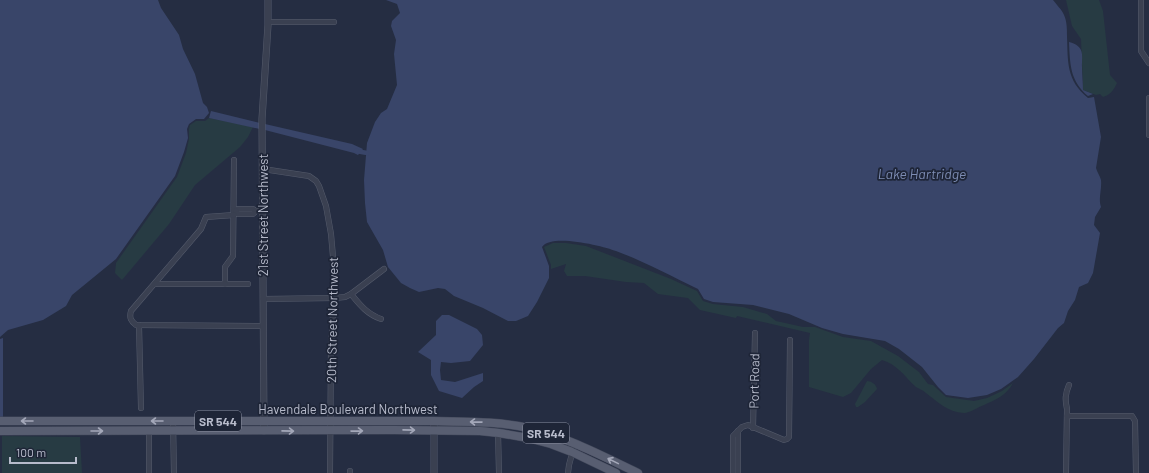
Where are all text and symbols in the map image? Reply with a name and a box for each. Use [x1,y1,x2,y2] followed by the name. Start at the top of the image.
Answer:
[255,154,271,276] street label: 21st Street Northwest
[878,165,966,182] water label: Lake Hartridge
[323,257,341,383] street label: 20th Street Northwest
[746,353,762,409] street label: Port Road
[258,401,438,417] street label: Havendale Boulevard Northwest
[195,411,241,431] road number: SR 544
[21,417,34,425] one-way arrow
[151,417,164,425] one-way arrow
[470,419,483,426] one-way arrow
[523,423,569,443] road number: SR 544
[402,426,415,434] one-way arrow
[90,427,103,435] one-way arrow
[281,427,294,435] one-way arrow
[350,427,363,434] one-way arrow
[10,439,76,465] scale bar
[16,445,46,459] text: 100 m
[607,457,619,464] one-way arrow

